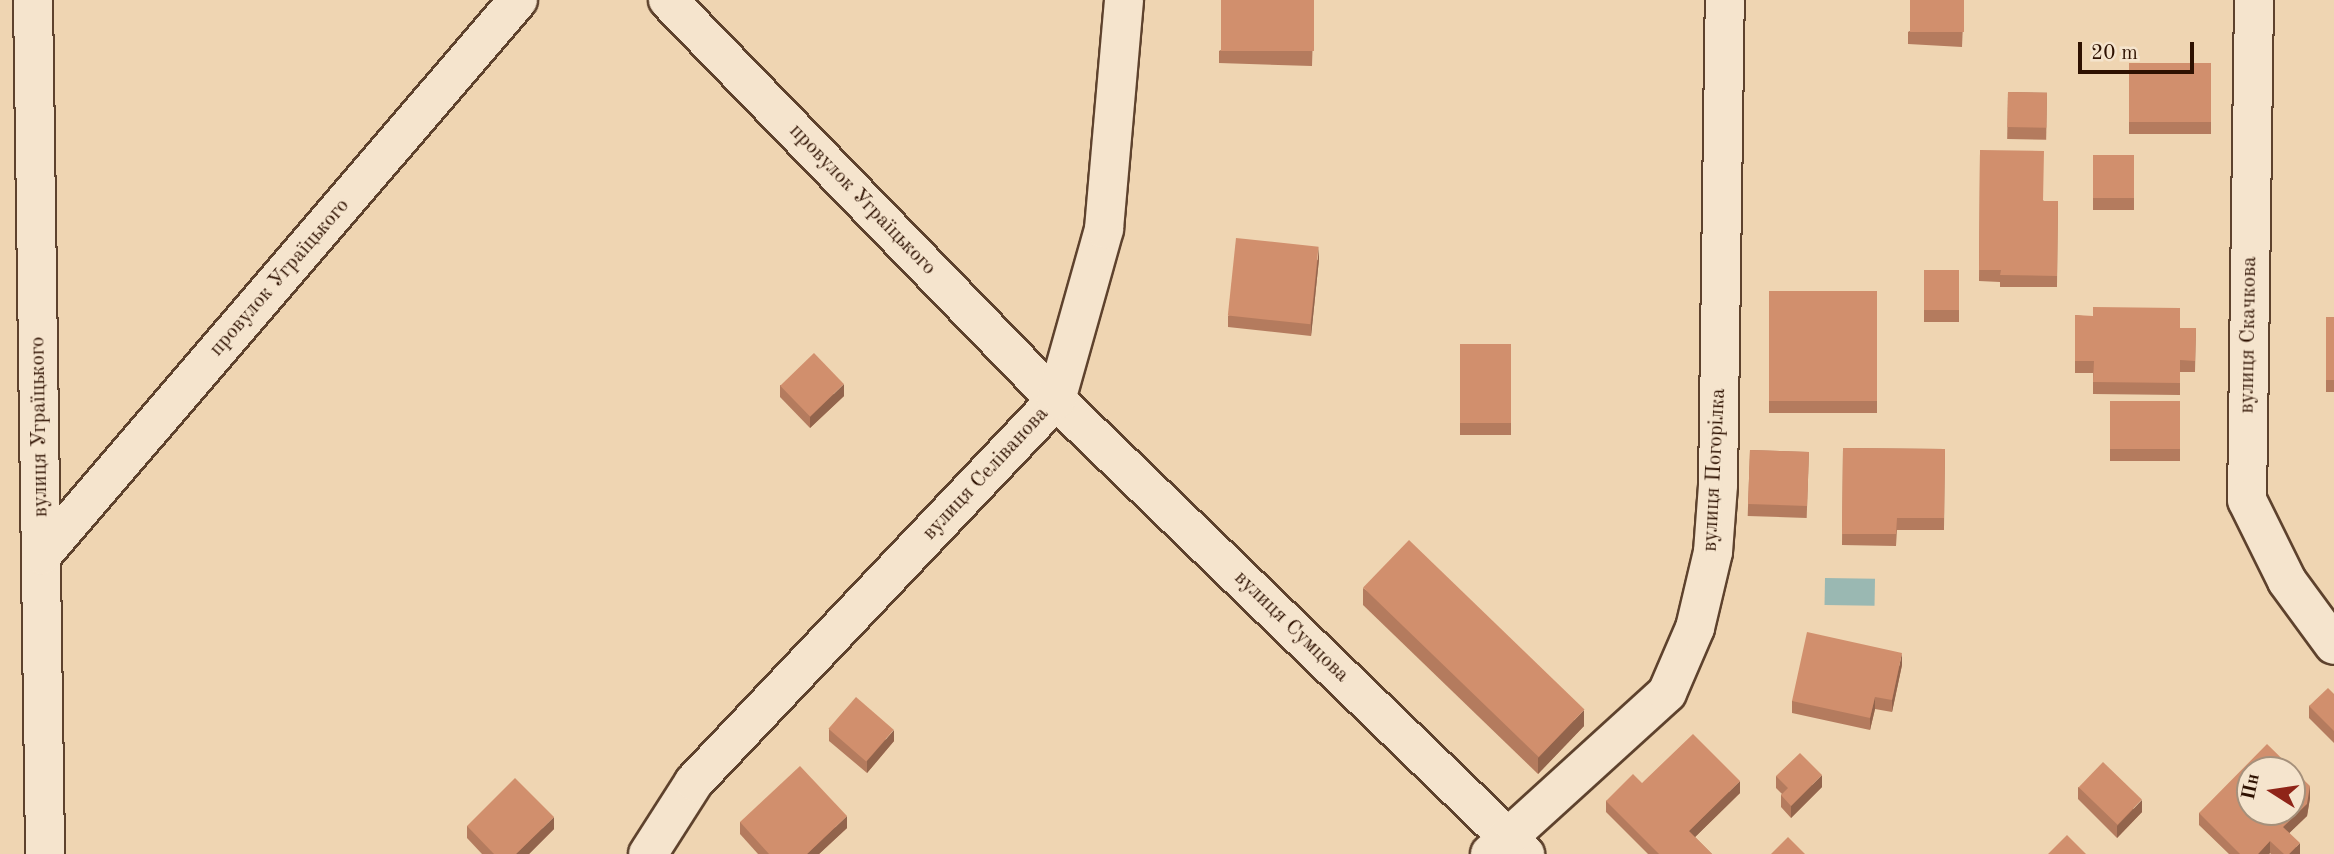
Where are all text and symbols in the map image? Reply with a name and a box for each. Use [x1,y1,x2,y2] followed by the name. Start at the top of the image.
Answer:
[2082,28,2198,72] scale bar
[2091,43,2138,64] text: 20 m
[783,119,941,281] street label: провулок Уграїцького
[205,194,355,362] street label: провулок Уграїцького
[2235,256,2263,414] street label: вулиця Скачкова
[26,337,54,517] street label: вулиця Уграїцького
[1698,388,1732,552] street label: вулиця Погорілка
[918,402,1054,546] street label: вулиця Селіванова
[1228,566,1354,688] street label: вулиця Сумцова
[2236,756,2306,826] north arrow
[2240,772,2264,802] text: Пн

